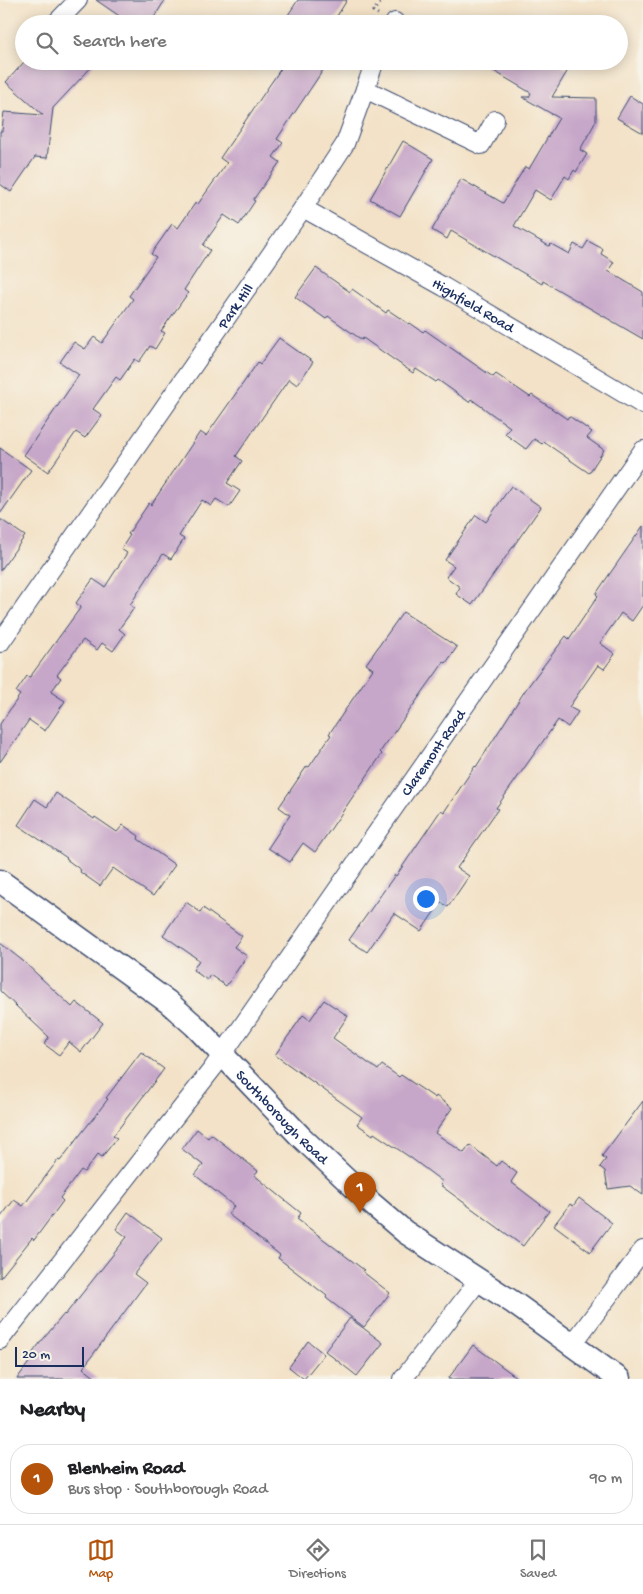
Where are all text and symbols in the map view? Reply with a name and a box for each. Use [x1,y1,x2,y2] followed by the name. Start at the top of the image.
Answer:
[15,15,628,70] search box
[33,29,61,57] icon: search
[73,31,167,54] text: Search here
[428,275,518,338] street label: Highfield Road
[214,281,258,334] street label: Park Hill
[398,706,471,800] street label: Claremont Road
[413,886,439,912] your location
[231,1067,332,1170] street label: Southborough Road
[344,1172,376,1213] pin: 1
[15,1344,84,1367] scale bar
[22,1347,50,1364] text: 20 m
[20,1399,85,1424] text: Nearby
[68,1458,184,1481] text: Blenheim Road
[34,1470,40,1489] text: 1
[590,1470,622,1489] text: 90 m
[68,1481,268,1500] text: Bus stop · Southborough Road
[87,1536,115,1583] tab: Map
[289,1536,346,1583] tab: Directions
[520,1536,556,1583] tab: Saved

